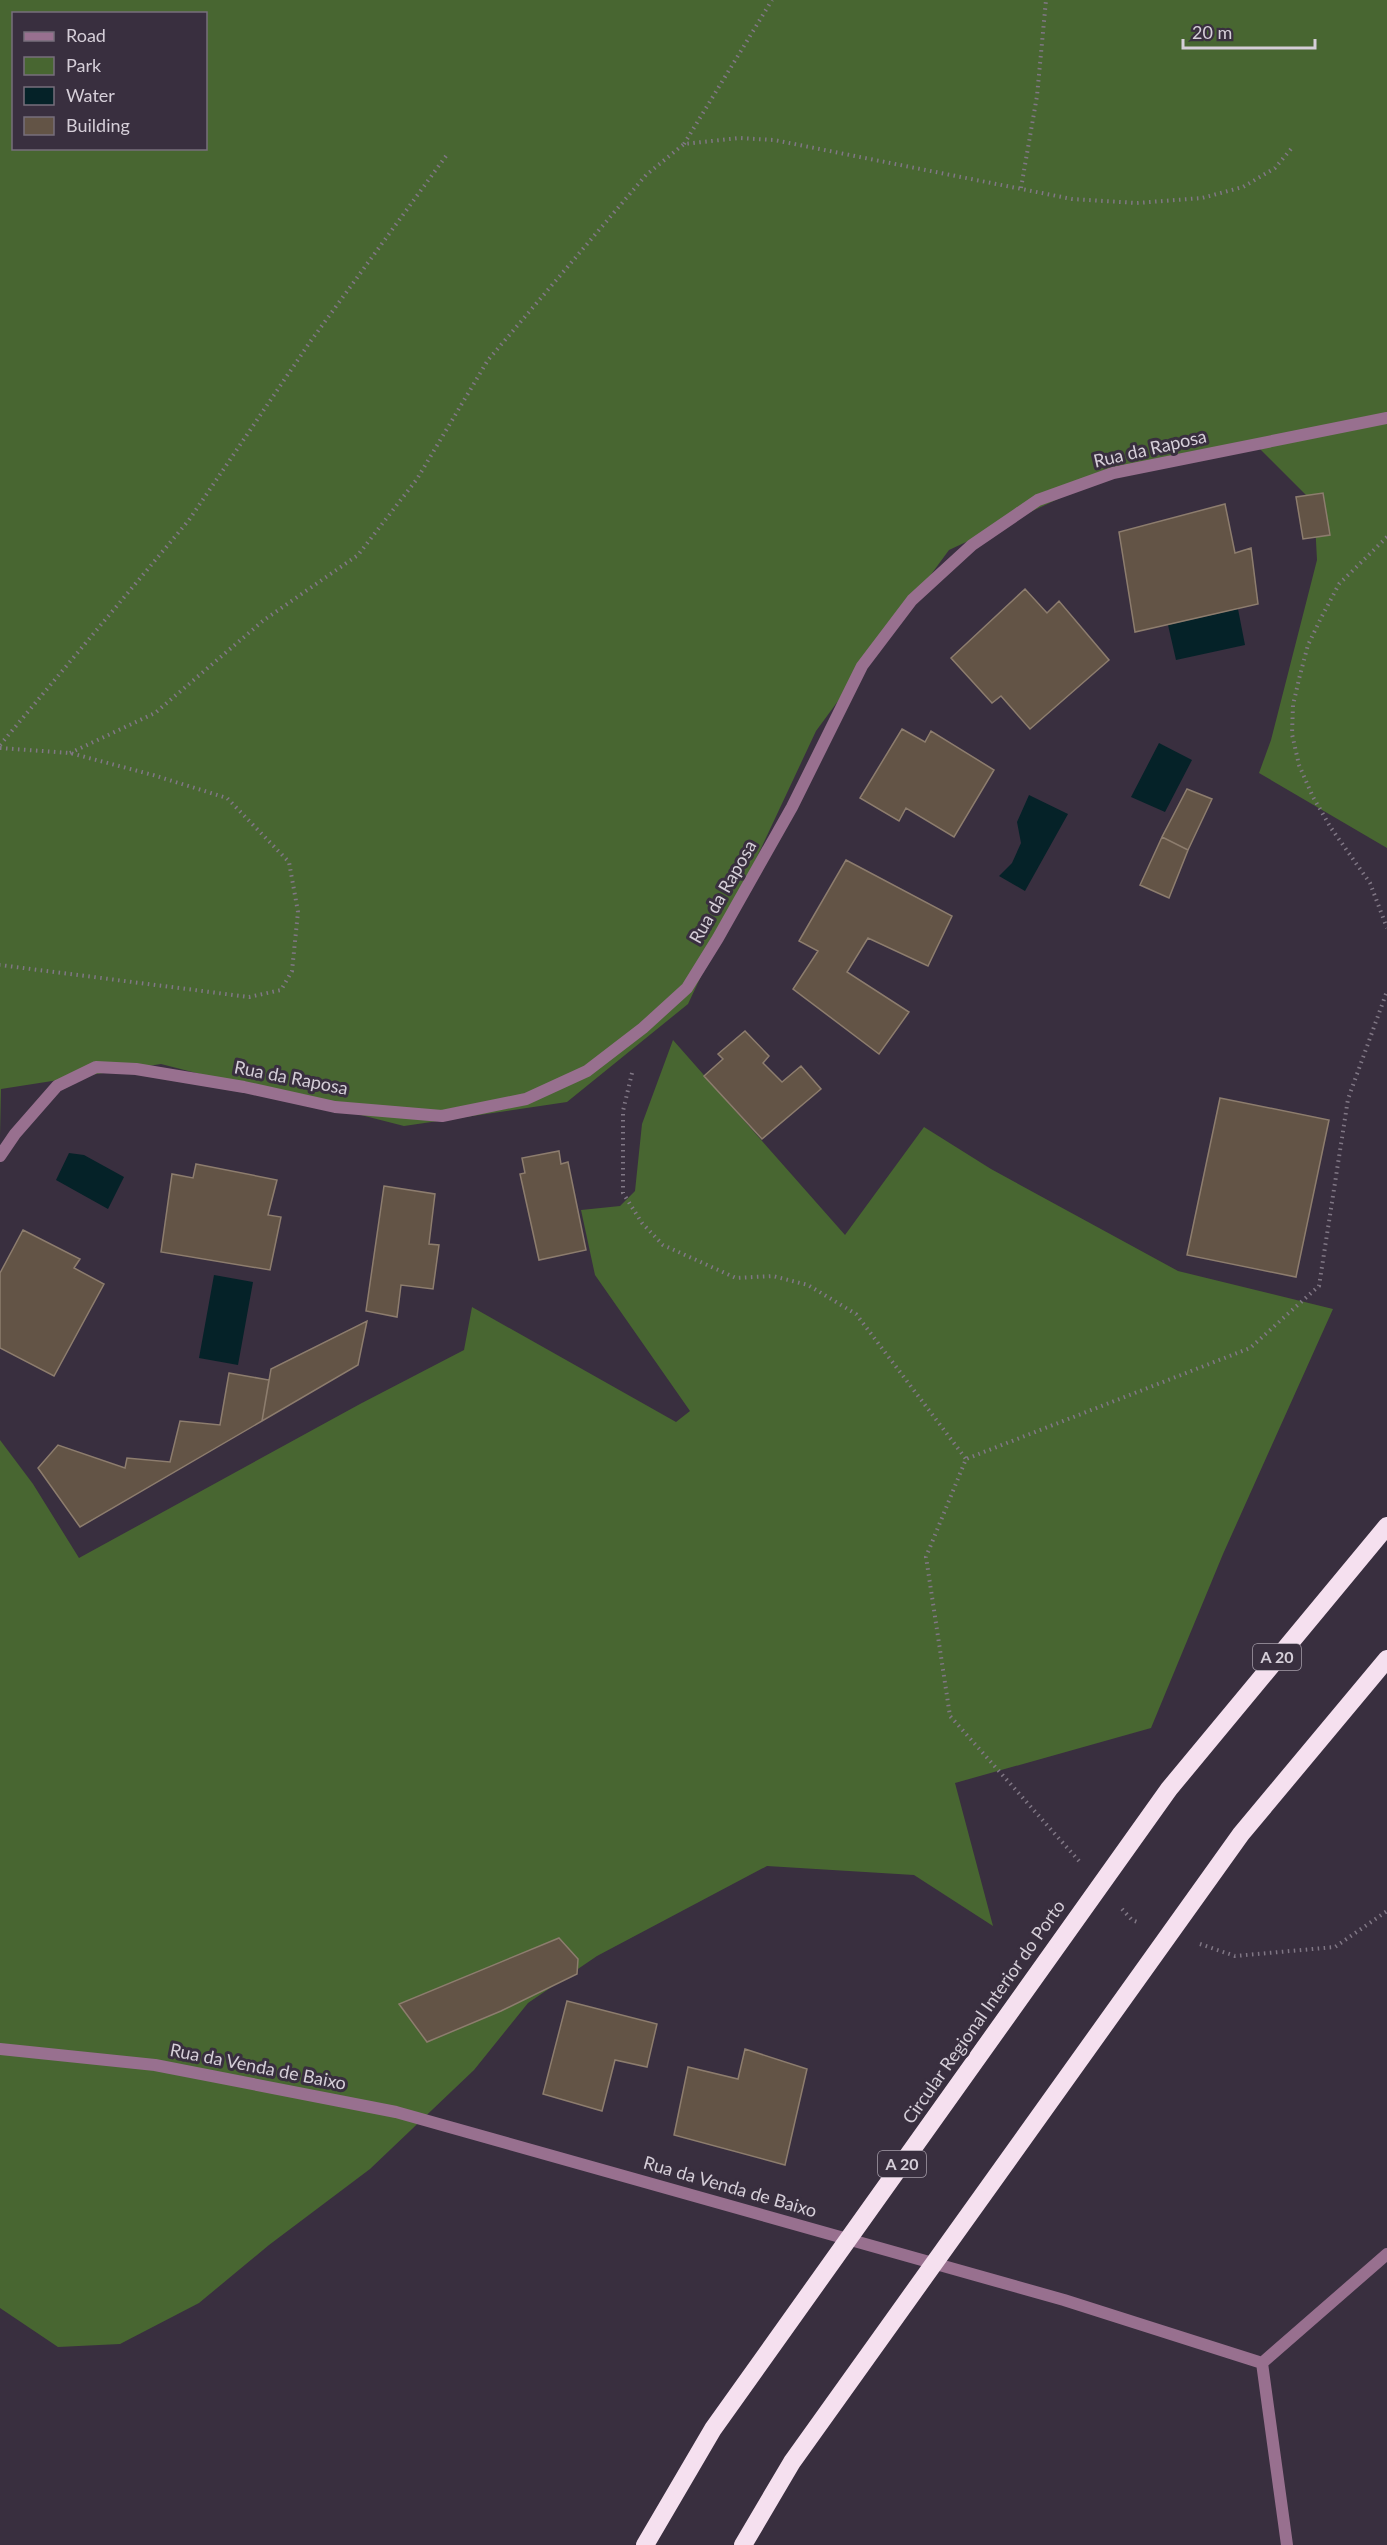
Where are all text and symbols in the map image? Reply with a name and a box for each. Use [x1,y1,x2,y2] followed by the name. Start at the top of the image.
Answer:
[12,12,207,150] legend
[1183,12,1315,50] scale bar
[1192,21,1232,43] text: 20 m
[66,24,106,46] text: Road
[66,54,102,76] text: Park
[66,84,115,106] text: Water
[66,114,130,136] text: Building
[1091,424,1208,472] street label: Rua da Raposa
[684,836,760,947] street label: Rua da Raposa
[233,1055,350,1099] street label: Rua da Raposa
[1253,1644,1301,1670] road number: A 20
[897,1895,1069,2128] street label: Circular Regional Interior do Porto
[168,2038,348,2094] street label: Rua da Venda de Baixo
[641,2151,819,2221] street label: Rua da Venda de Baixo
[878,2151,926,2177] road number: A 20

